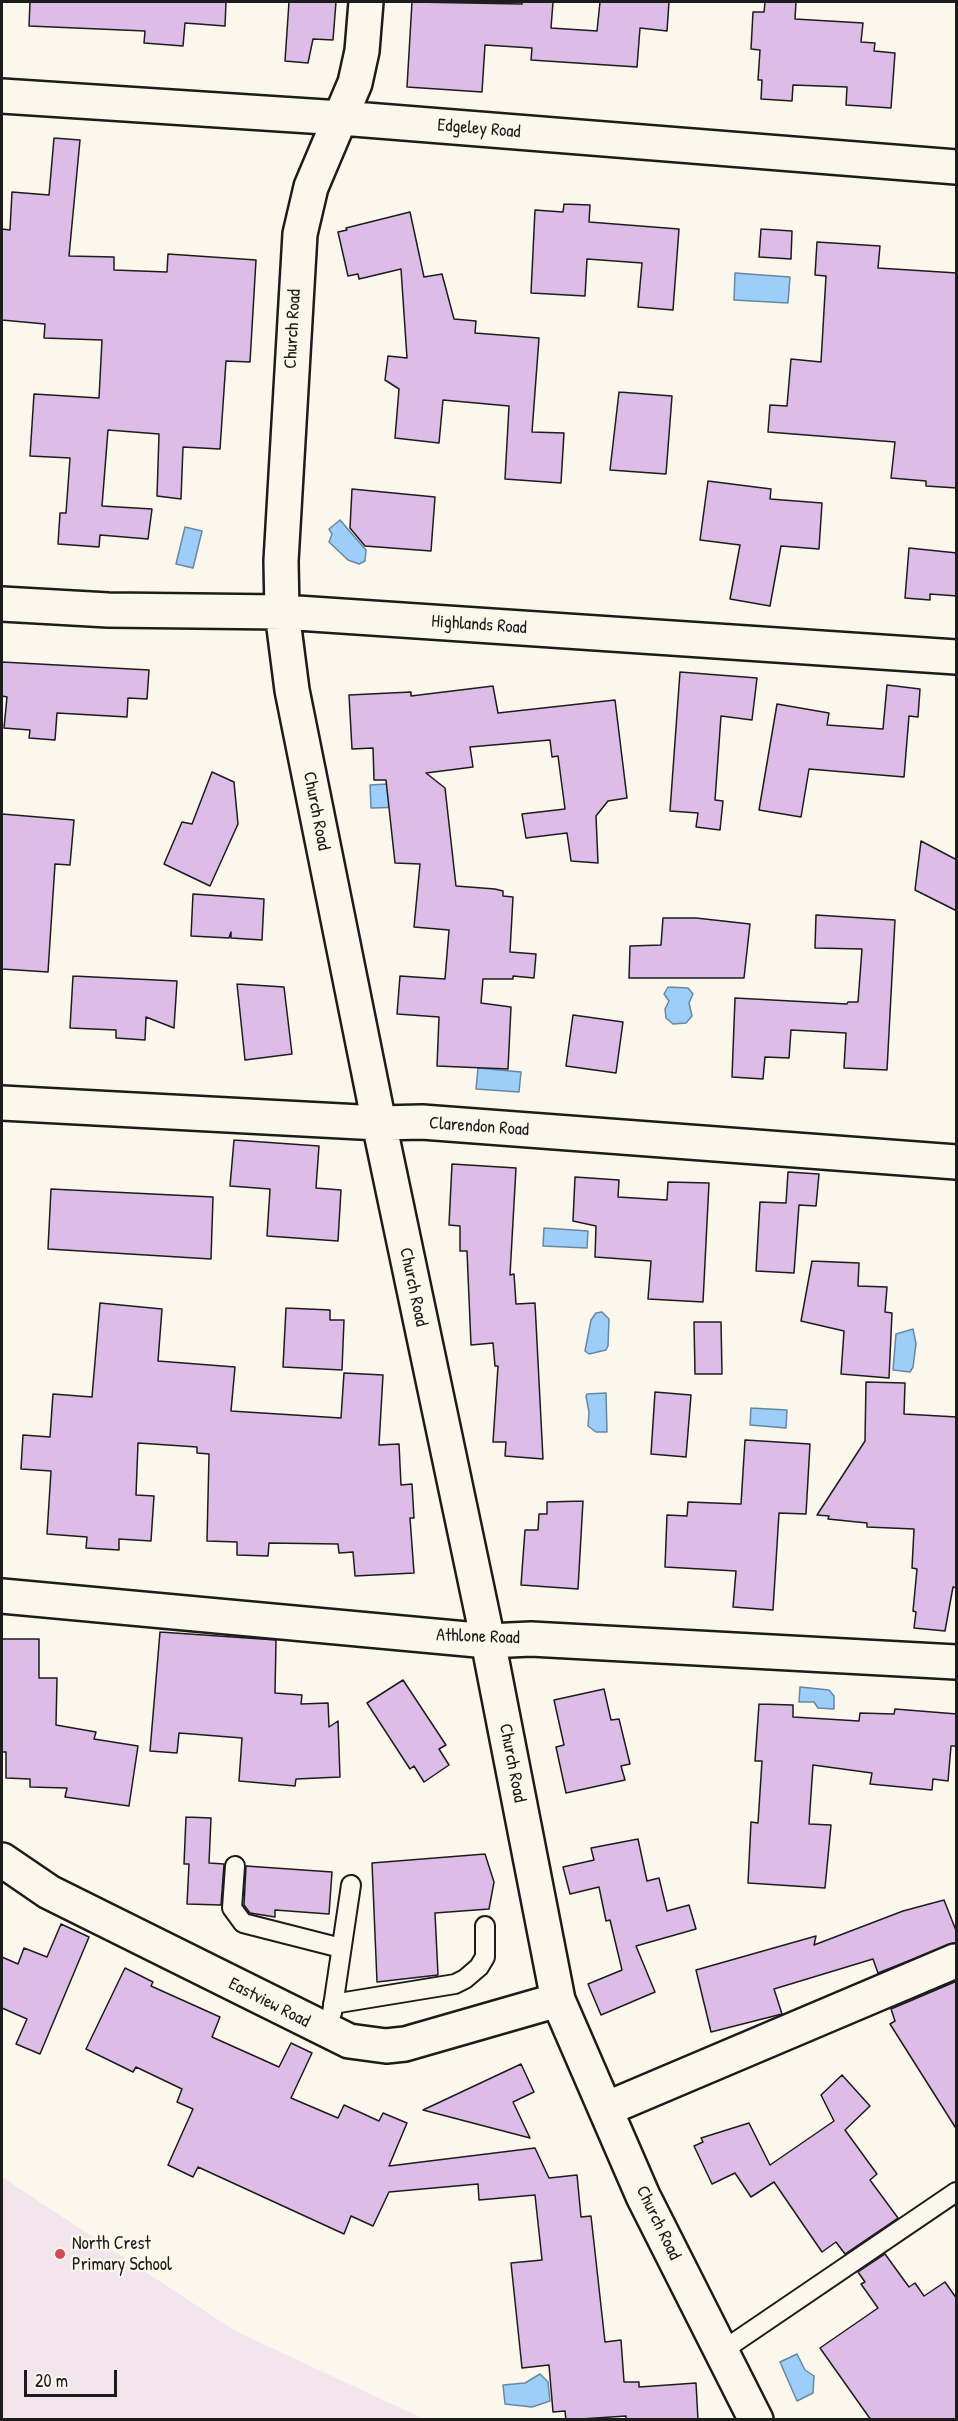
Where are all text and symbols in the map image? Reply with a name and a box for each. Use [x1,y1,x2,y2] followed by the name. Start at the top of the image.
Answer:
[437,115,521,143] street label: Edgeley Road
[280,289,306,369] street label: Church Road
[431,611,527,639] street label: Highlands Road
[298,770,334,852] street label: Church Road
[428,1113,530,1141] street label: Clarendon Road
[394,1246,432,1328] street label: Church Road
[436,1625,520,1649] street label: Athlone Road
[494,1722,530,1804] street label: Church Road
[225,1973,313,2033] street label: Eastview Road
[631,2182,685,2264] street label: Church Road
[72,2233,172,2276] place label: North Crest Primary School
[53,2247,67,2261] marker: North Crest Primary School
[27,2358,120,2396] scale bar
[35,2368,68,2393] text: 20 m

